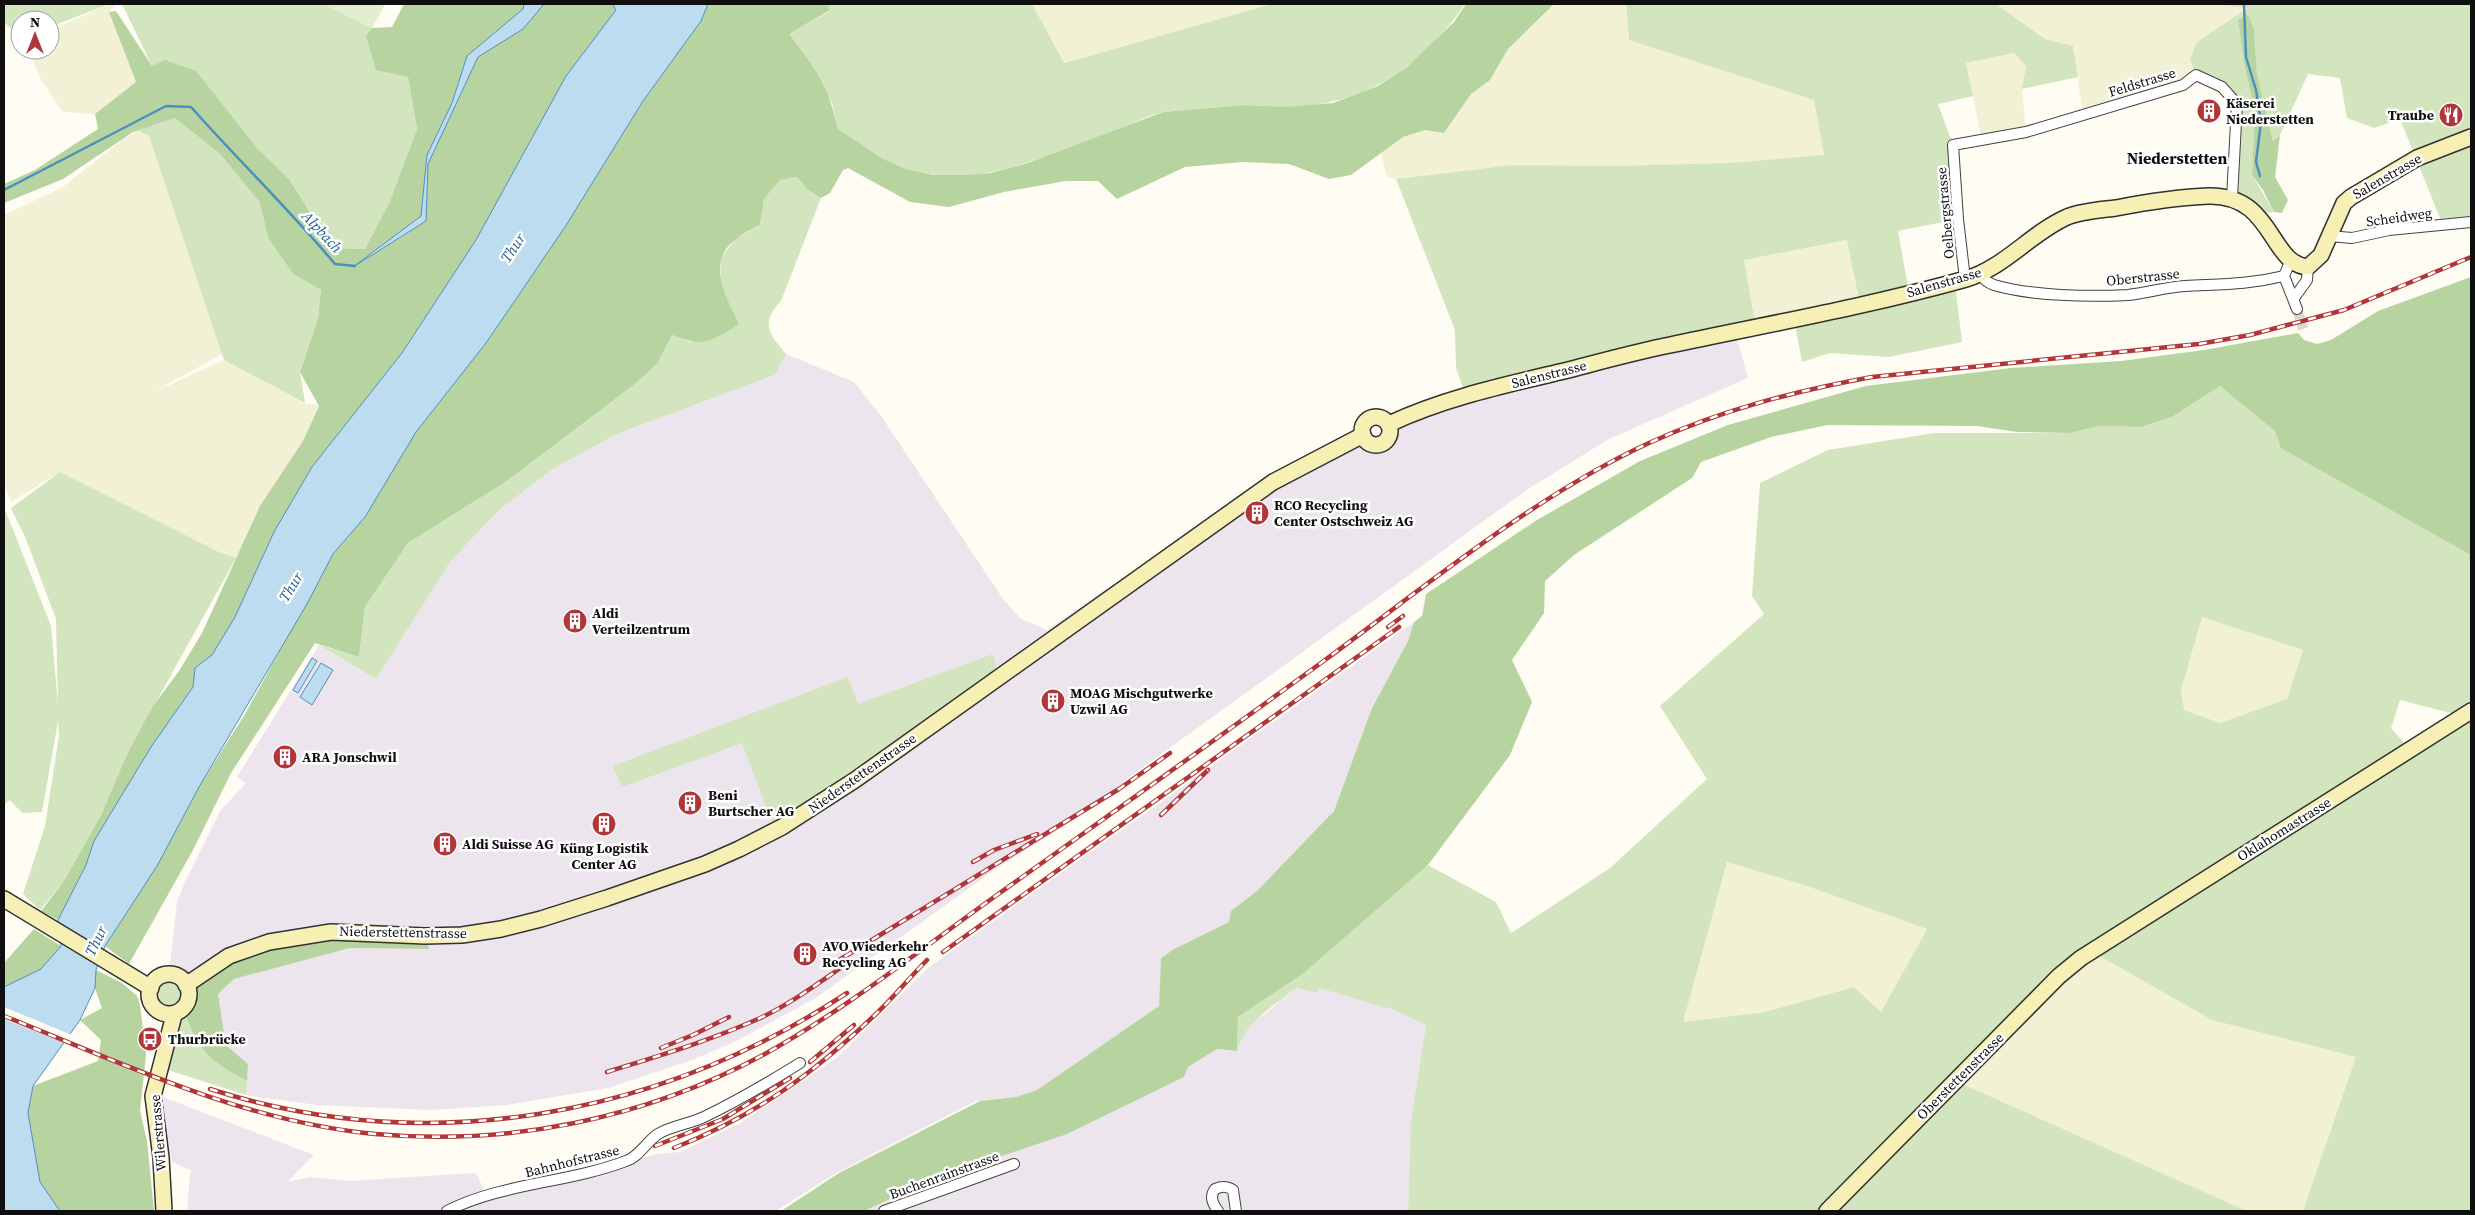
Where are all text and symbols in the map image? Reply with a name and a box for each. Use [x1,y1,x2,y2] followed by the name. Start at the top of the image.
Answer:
[10,10,60,60] north arrow
[30,12,40,32] text: N
[2106,62,2178,102] street label: Feldstrasse
[2226,93,2314,129] place label: Käserei Niederstetten
[2196,98,2222,124] building icon: Käserei Niederstetten
[2438,102,2464,128] restaurant icon: Traube
[2388,105,2434,125] place label: Traube
[2127,147,2227,169] district label: Niederstetten
[2349,148,2425,204] street label: Salenstrasse
[1931,166,1959,260] street label: Oelbergstrasse
[2365,202,2433,232] street label: Scheidweg
[297,205,347,257] water label: Alpbach
[495,228,531,267] water label: Thur
[1904,262,1984,302] street label: Salenstrasse
[2105,263,2181,291] street label: Oberstrasse
[1509,355,1589,393] street label: Salenstrasse
[1274,495,1414,531] place label: RCO Recycling Center Ostschweiz AG
[1244,500,1270,526] building icon: RCO Recycling Center Ostschweiz AG
[273,567,308,606] water label: Thur
[592,603,691,639] place label: Aldi Verteilzentrum
[562,608,588,634] building icon: Aldi Verteilzentrum
[1070,683,1213,719] place label: MOAG Mischgutwerke Uzwil AG
[1040,688,1066,714] building icon: MOAG Mischgutwerke Uzwil AG
[804,728,920,818] street label: Niederstettenstrasse
[272,744,298,770] building icon: ARA Jonschwil
[302,747,397,767] place label: ARA Jonschwil
[708,785,795,821] place label: Beni Burtscher AG
[677,790,703,816] building icon: Beni Burtscher AG
[2233,792,2335,866] street label: Oklahomastrasse
[591,811,617,837] building icon: Küng Logistik Center AG
[432,831,458,857] building icon: Aldi Suisse AG
[462,834,554,854] place label: Aldi Suisse AG
[559,838,649,874] place label: Küng Logistik Center AG
[79,921,112,959] water label: Thur
[339,921,467,943] street label: Niederstettenstrasse
[822,936,929,972] place label: AVO Wiederkehr Recycling AG
[792,941,818,967] building icon: AVO Wiederkehr Recycling AG
[137,1026,163,1052] bus stop icon: Thurbrücke
[1912,1028,2008,1124] street label: Oberstettenstrasse
[168,1029,246,1049] place label: Thurbrücke
[145,1094,171,1172] street label: Wilerstrasse
[523,1140,621,1182] street label: Bahnhofstrasse
[886,1146,1002,1204] street label: Buchenrainstrasse

